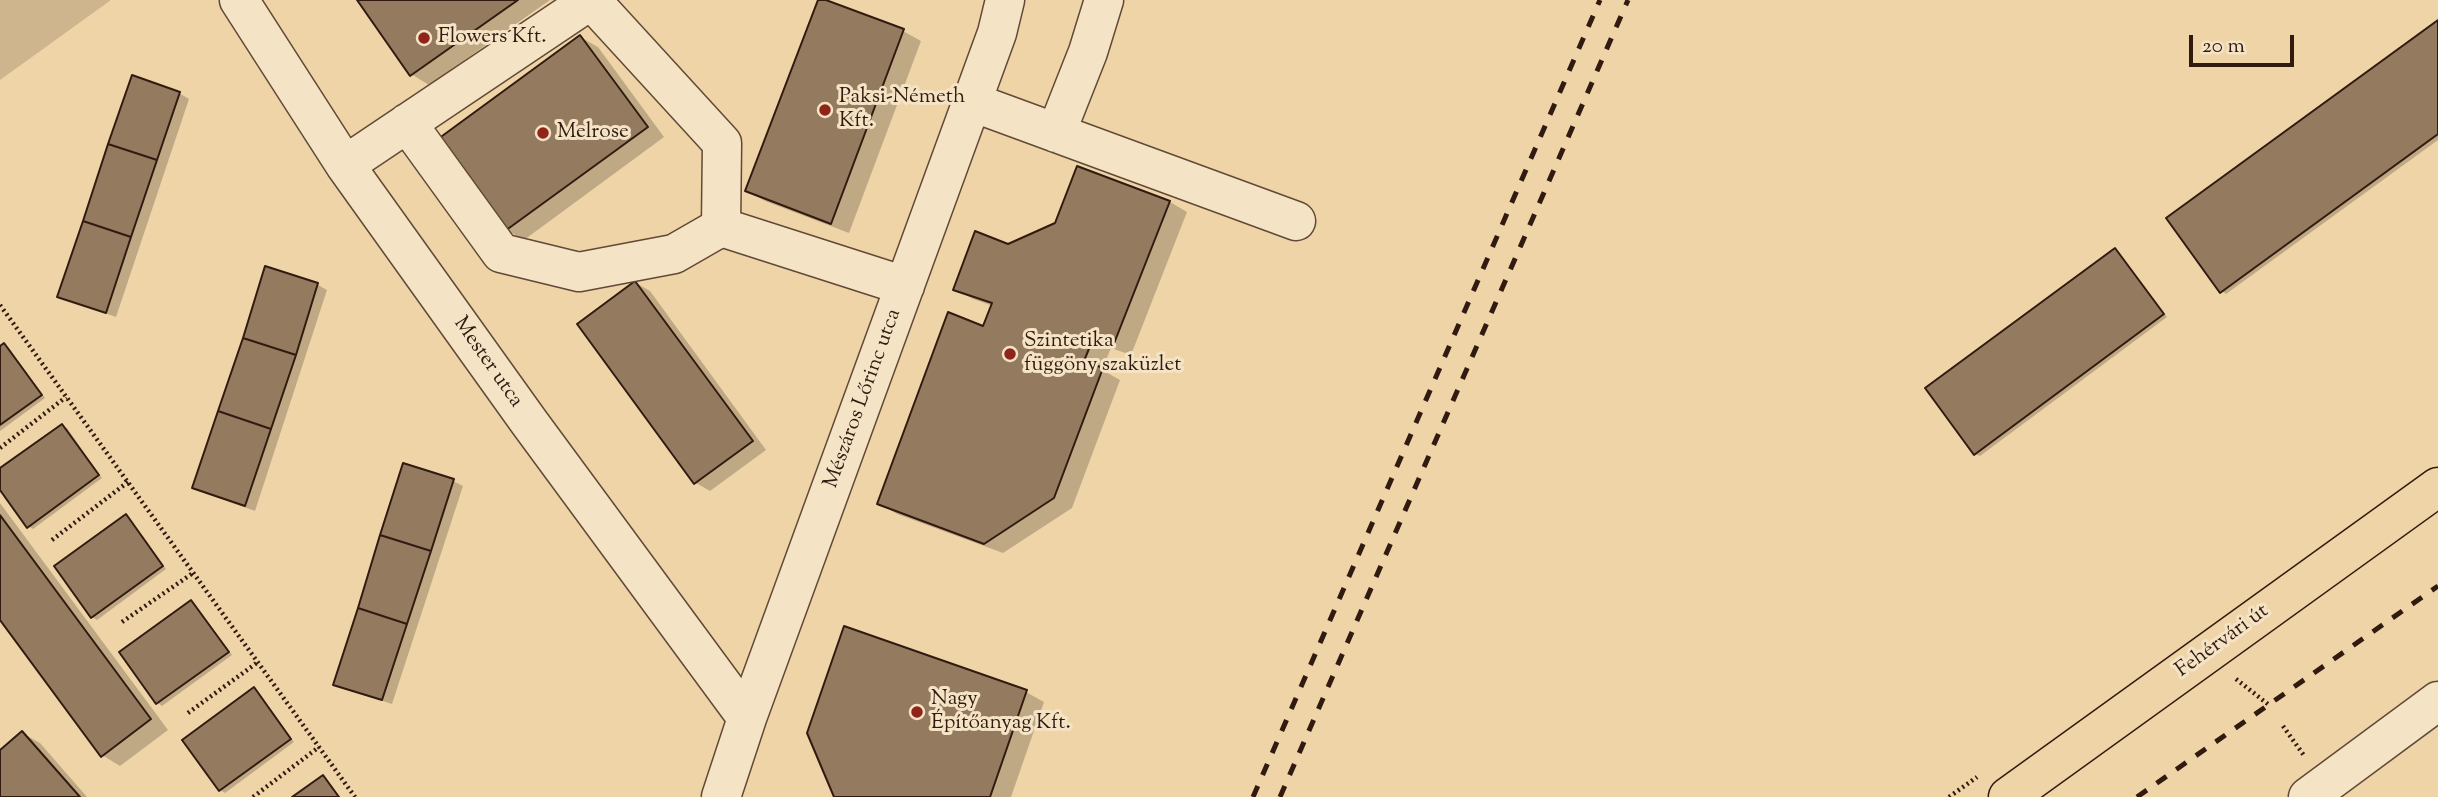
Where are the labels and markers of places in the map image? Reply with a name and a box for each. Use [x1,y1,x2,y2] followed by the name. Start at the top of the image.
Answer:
[438,25,547,51] place label: Flowers Kft.
[416,30,432,46] marker: Flowers Kft.
[839,85,965,135] place label: Paksi-Németh Kft.
[817,102,833,118] marker: Paksi-Németh Kft.
[557,120,629,146] place label: Melrose
[535,125,551,141] marker: Melrose
[1024,329,1181,379] place label: Szintetika függöny szaküzlet
[1002,346,1018,362] marker: Szintetika függöny szaküzlet
[931,687,1071,737] place label: Nagy Építőanyag Kft.
[909,704,925,720] marker: Nagy Építőanyag Kft.

